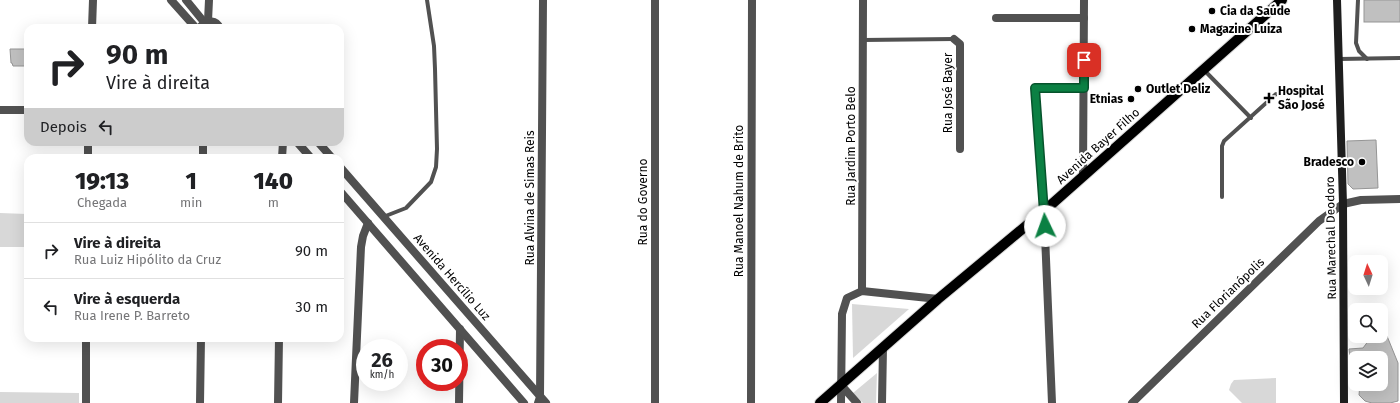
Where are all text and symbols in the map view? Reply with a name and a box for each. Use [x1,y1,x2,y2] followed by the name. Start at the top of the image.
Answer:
[1220,4,1291,18] place label: Cia da Saúde
[1207,6,1217,16] marker: Cia da Saúde
[1200,22,1283,36] place label: Magazine Luiza
[1187,24,1197,34] marker: Magazine Luiza
[106,38,168,71] text: 90 m
[40,40,92,92] icon: right
[1067,43,1101,77] pin
[1073,49,1095,71] icon: arrive
[941,52,955,133] street label: Rua José Bayer
[106,72,210,94] text: Vire à direita
[1146,82,1211,96] place label: Outlet Deliz
[1133,84,1143,94] marker: Outlet Deliz
[1278,84,1325,112] place label: Hospital São José
[844,86,858,206] street label: Rua Jardim Porto Belo
[1090,92,1123,106] place label: Etnias
[1263,92,1275,104] marker: Hospital São José
[1126,94,1136,104] marker: Etnias
[1054,105,1142,187] street label: Avenida Bayer Filho
[95,116,117,138] icon: left
[40,118,87,136] text: Depois
[732,125,746,277] street label: Rua Manoel Nahum de Brito
[523,130,537,266] street label: Rua Alvina de Simas Reis
[1303,155,1354,169] place label: Bradesco
[1357,157,1367,167] marker: Bradesco
[636,159,650,245] street label: Rua do Governo
[75,167,129,195] text: 19:13
[186,167,197,195] text: 1
[254,167,293,195] text: 140
[1323,176,1339,300] street label: Rua Marechal Deodoro
[77,195,127,210] text: Chegada
[180,195,203,210] text: min
[268,195,279,210] text: m
[1024,205,1066,247] position arrow
[411,231,493,323] street label: Avenida Hercílio Luz
[74,234,161,252] text: Vire à direita
[40,240,62,262] icon: right
[295,242,328,260] text: 90 m
[74,252,221,267] text: Rua Luiz Hipólito da Cruz
[1189,255,1267,331] street label: Rua Florianópolis
[1348,255,1388,295] north arrow
[1348,255,1388,391] map controls
[74,290,180,308] text: Vire à esquerda
[40,296,62,318] icon: left
[295,298,328,316] text: 30 m
[1348,303,1388,343] button: search
[74,308,190,323] text: Rua Irene P. Barreto
[416,339,468,391] speed limit sign: 30
[371,348,393,372] text: 26
[1348,351,1388,391] button: layers
[370,369,394,381] text: km/h

